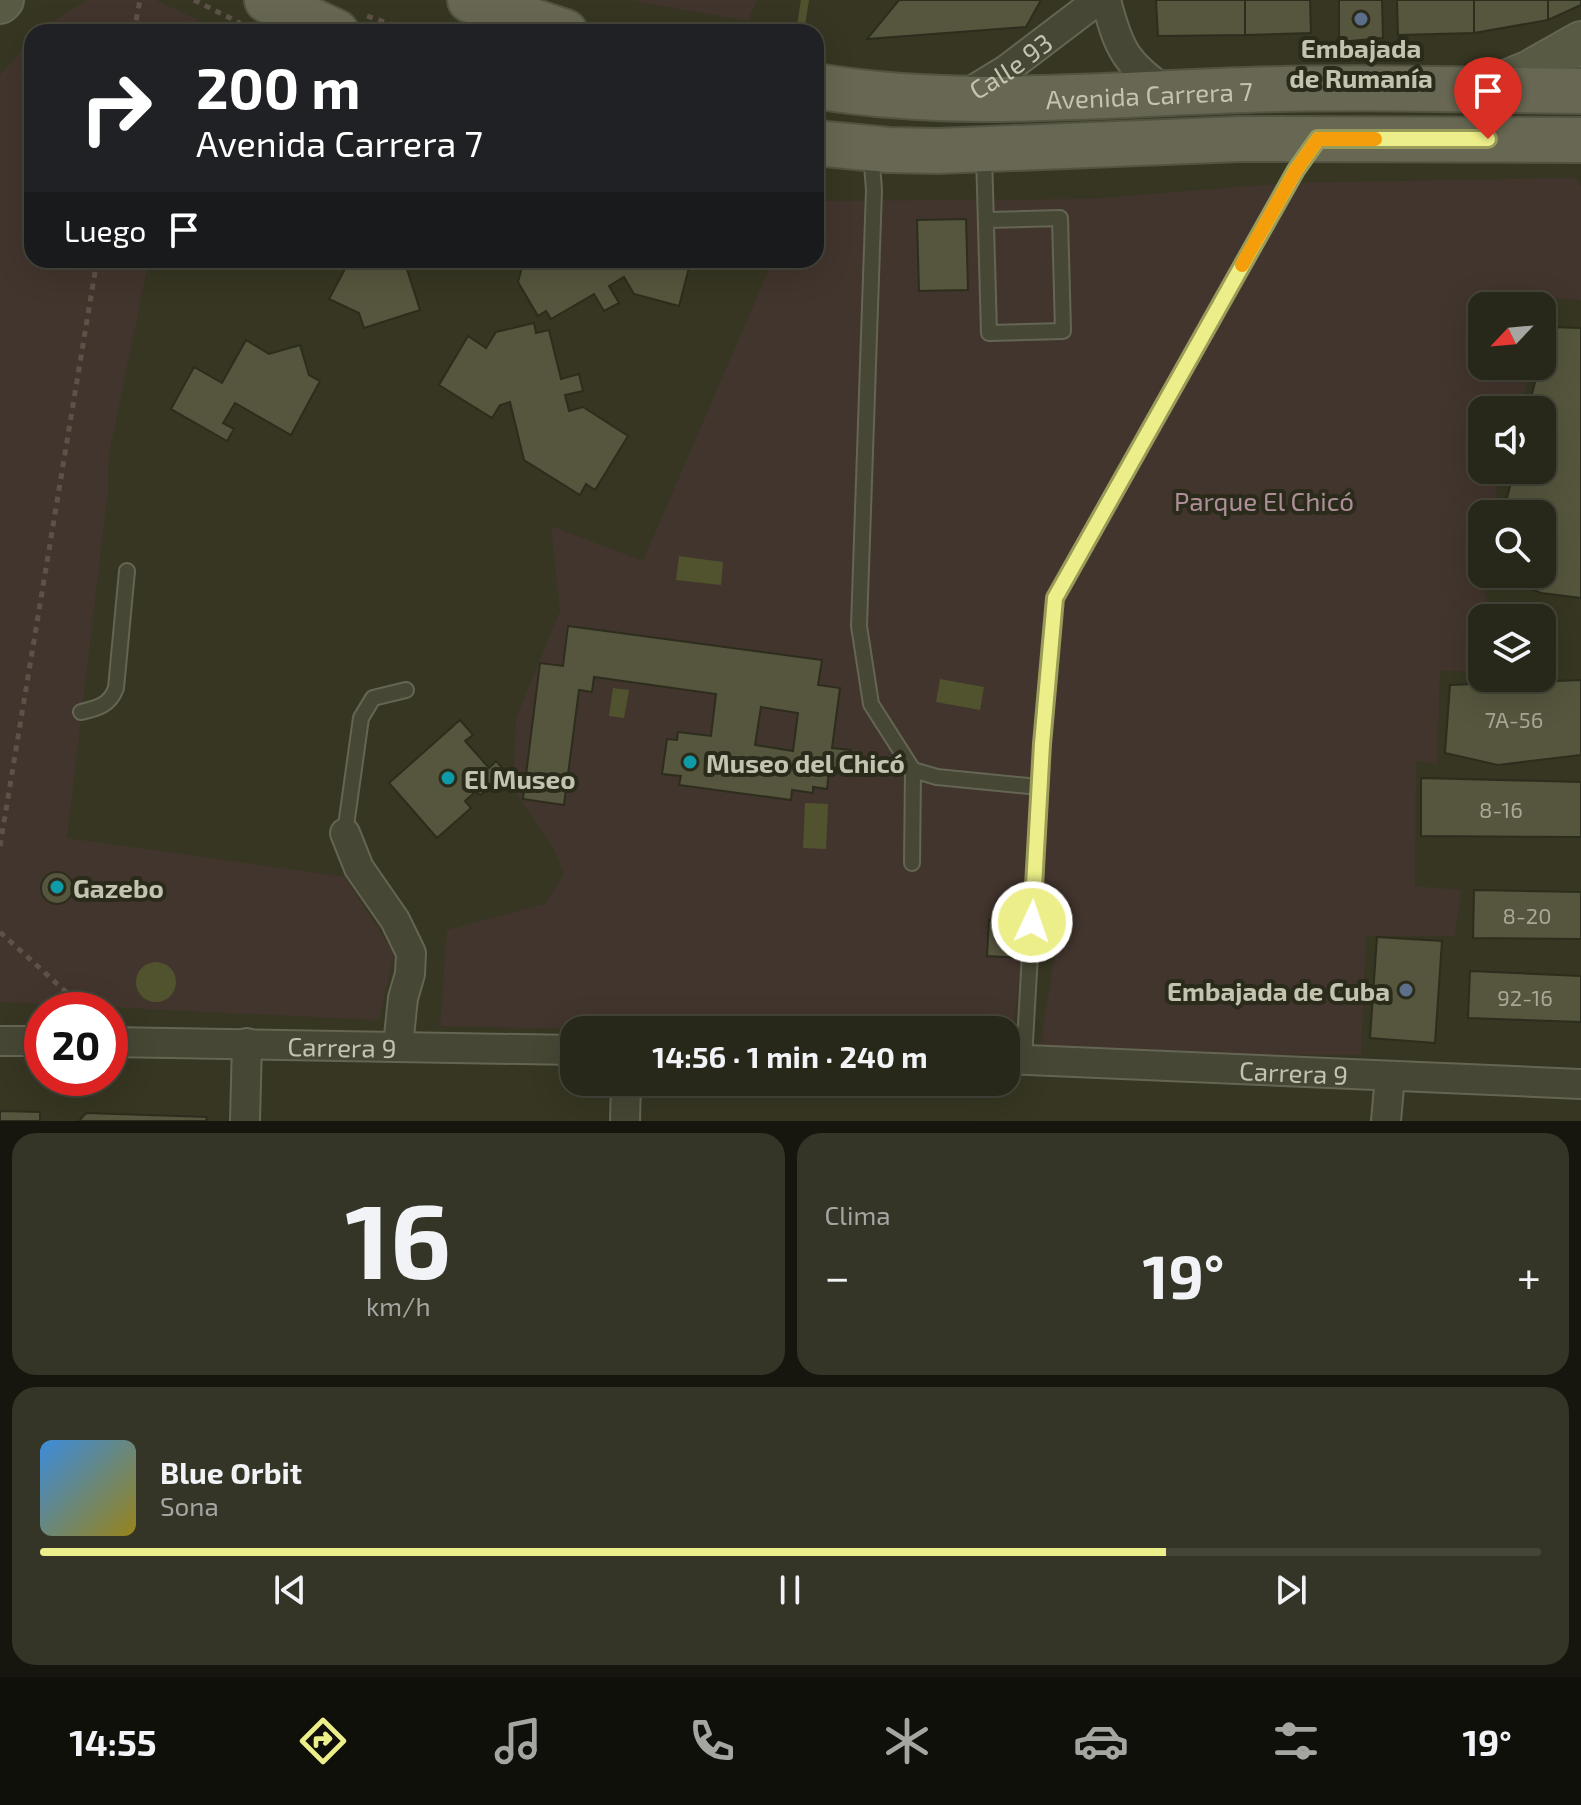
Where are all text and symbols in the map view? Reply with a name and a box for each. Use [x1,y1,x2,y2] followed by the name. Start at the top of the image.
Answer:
[1352,10,1370,28] marker: Embajada de Rumanía
[963,26,1057,105] street label: Calle 93
[1289,32,1433,93] place label: Embajada de Rumanía
[196,53,361,120] text: 200 m
[64,56,168,160] icon: right
[1454,57,1522,139] pin
[1466,69,1510,113] icon: arrive
[1045,74,1253,114] street label: Avenida Carrera 7
[196,121,483,164] text: Avenida Carrera 7
[162,208,206,252] icon: arrive
[64,212,146,248] text: Luego
[1468,292,1556,380] north arrow
[1468,292,1556,692] map controls
[1468,396,1556,484] button: sound
[1174,485,1354,516] park label: Parque El Chicó
[1468,500,1556,588] button: search
[1468,604,1556,692] button: layers
[1485,706,1543,732] house number: 7A-56
[706,747,905,778] place label: Museo del Chicó
[681,753,699,771] marker: Museo del Chicó
[464,763,576,794] place label: El Museo
[439,769,457,787] marker: El Museo
[1479,796,1523,822] house number: 8-16
[73,872,164,903] place label: Gazebo
[48,878,66,896] marker: Gazebo
[990,880,1074,964] position arrow
[1503,902,1551,928] house number: 8-20
[1167,975,1390,1006] place label: Embajada de Cuba
[1397,981,1415,999] marker: Embajada de Cuba
[1497,984,1553,1010] house number: 92-16
[24,992,128,1096] speed limit sign: 20
[287,1030,397,1062] street label: Carrera 9
[652,1038,928,1074] text: 14:56 · 1 min · 240 m
[1239,1054,1349,1089] street label: Carrera 9
[345,1175,451,1300] text: 16
[825,1199,891,1230] text: Clima
[1143,1239,1224,1311] text: 19°
[825,1249,850,1302] text: −
[1517,1249,1541,1302] text: +
[366,1290,431,1321] text: km/h
[160,1454,302,1490] text: Blue Orbit
[160,1490,219,1521] text: Sona
[268,1568,312,1612] icon: previous
[768,1568,812,1612] icon: pause
[1269,1568,1313,1612] icon: next
[295,1713,351,1769] icon: directions
[490,1713,546,1769] icon: music
[684,1713,740,1769] icon: phone
[879,1713,935,1769] icon: climate
[1073,1713,1129,1769] icon: car
[1268,1713,1324,1769] icon: filters
[69,1720,157,1763] text: 14:55
[1462,1720,1512,1763] text: 19°

